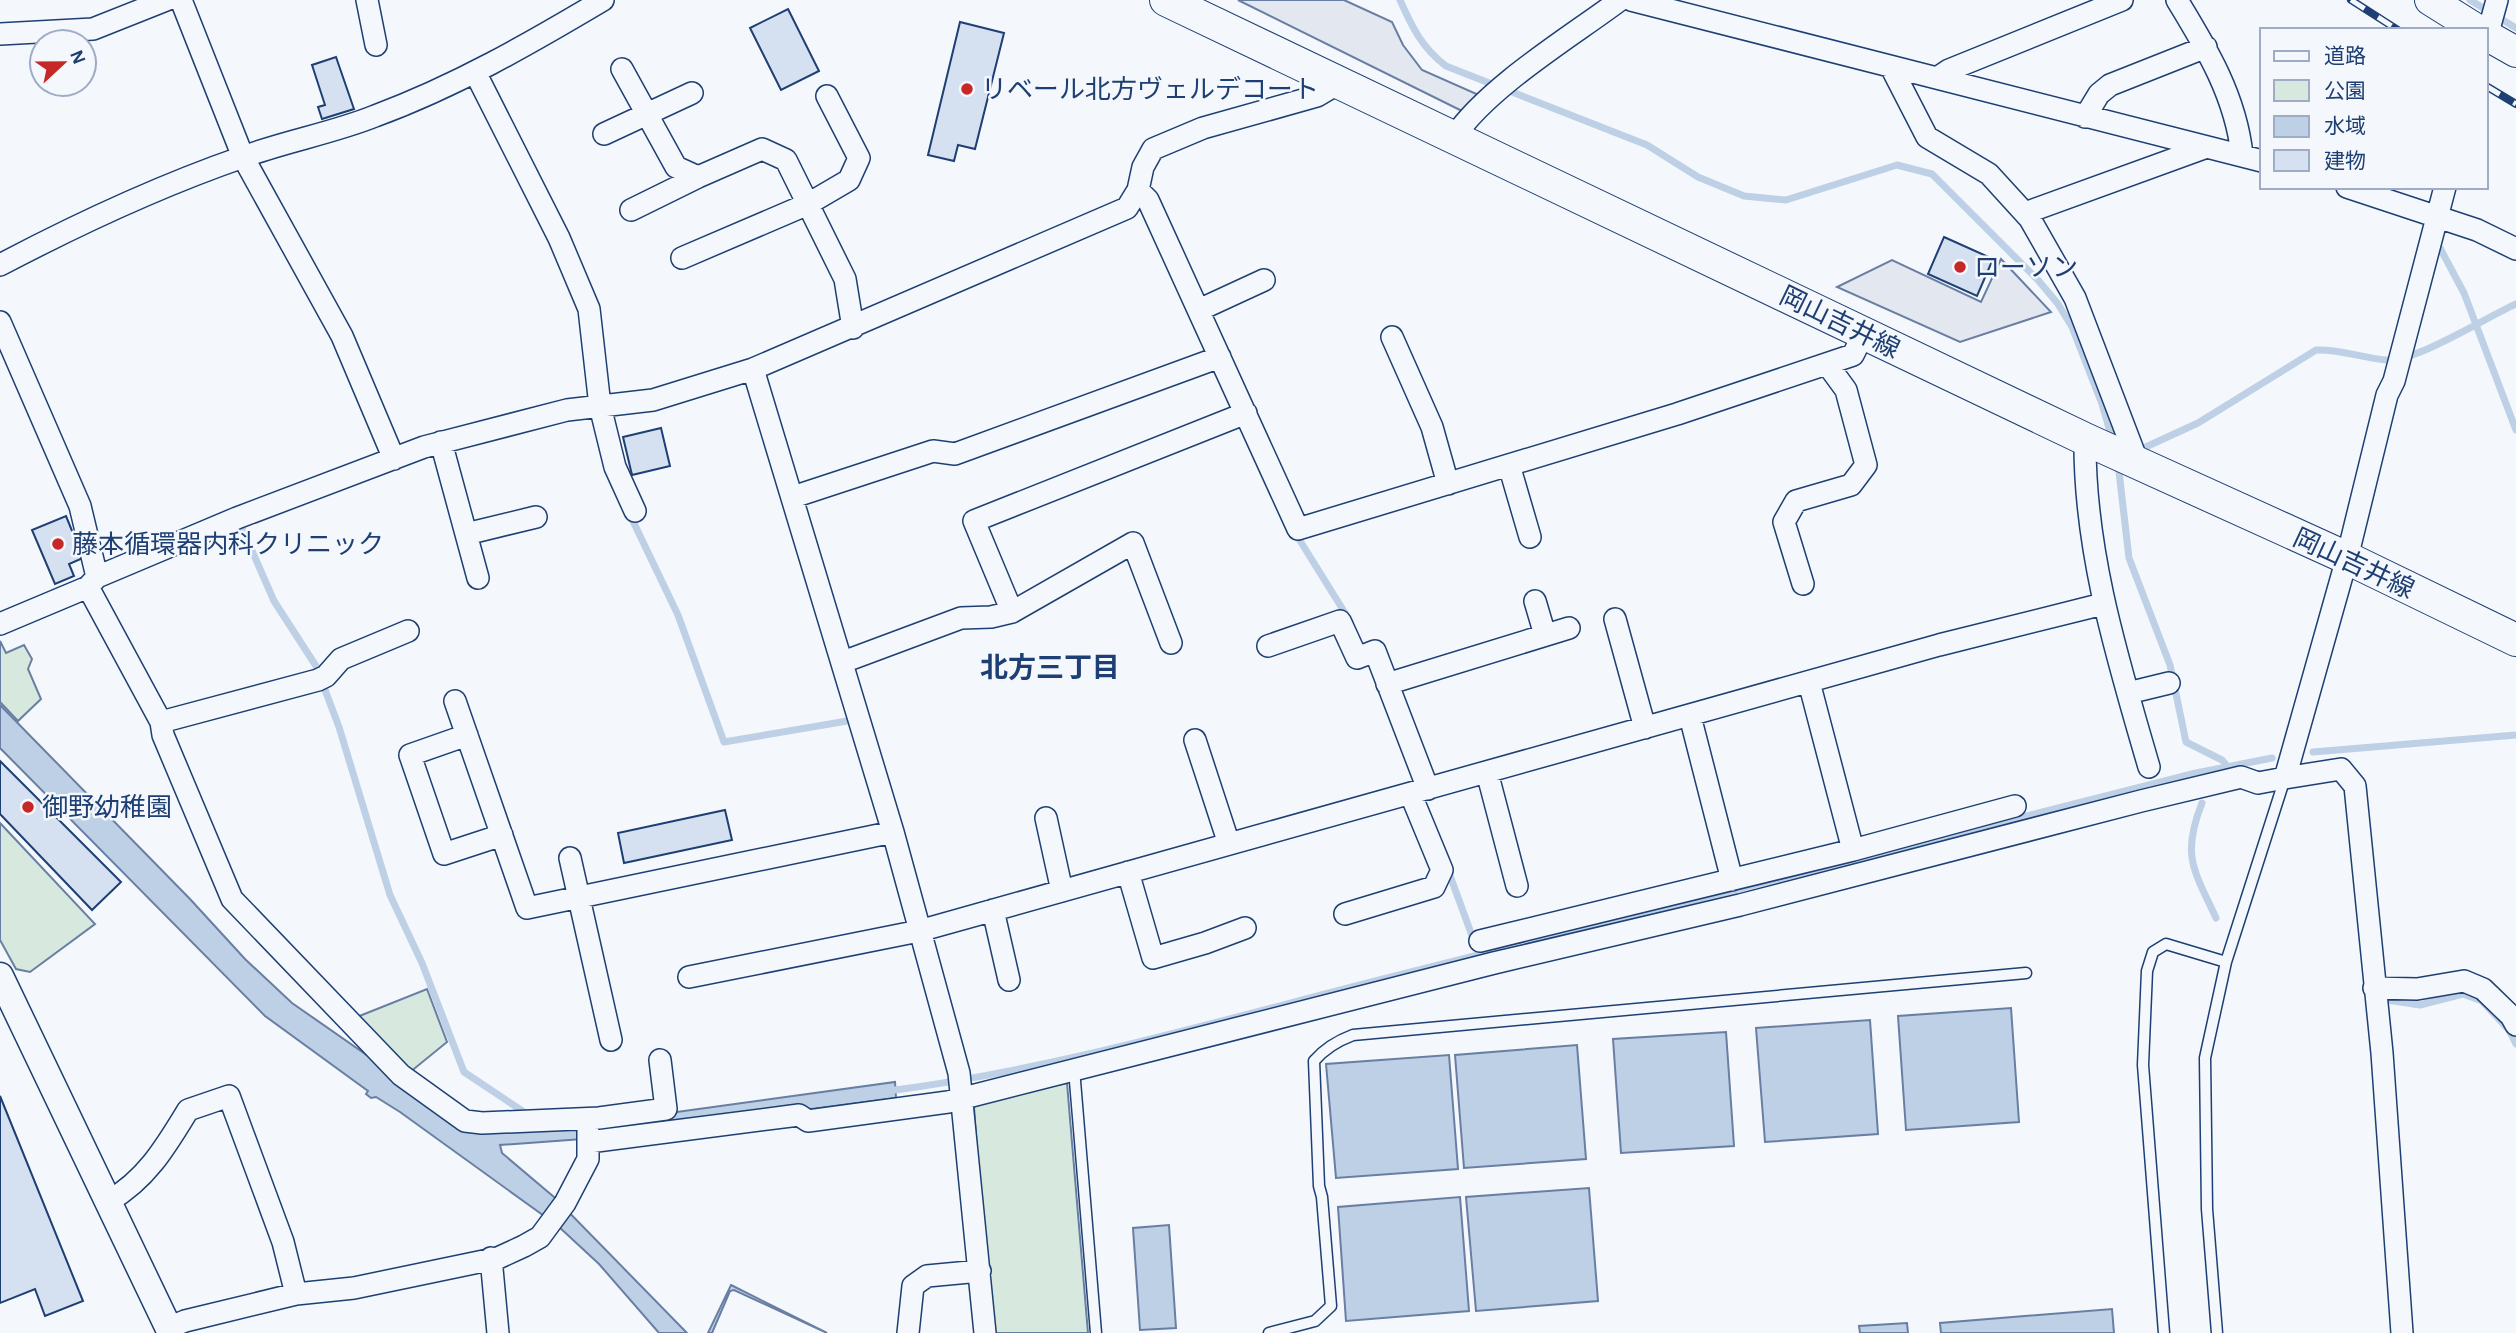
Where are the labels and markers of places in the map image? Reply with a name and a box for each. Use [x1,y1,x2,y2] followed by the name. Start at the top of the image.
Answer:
[981,75,1319,103] place label: リベール北方ヴェルデコート
[959,81,975,97] marker: リベール北方ヴェルデコート
[1974,255,2078,281] place label: ローソン
[1952,259,1968,275] marker: ローソン
[72,531,384,558] place label: 藤本循環器内科クリニック
[50,536,66,552] marker: 藤本循環器内科クリニック
[42,793,172,821] place label: 御野幼稚園
[20,799,36,815] marker: 御野幼稚園

